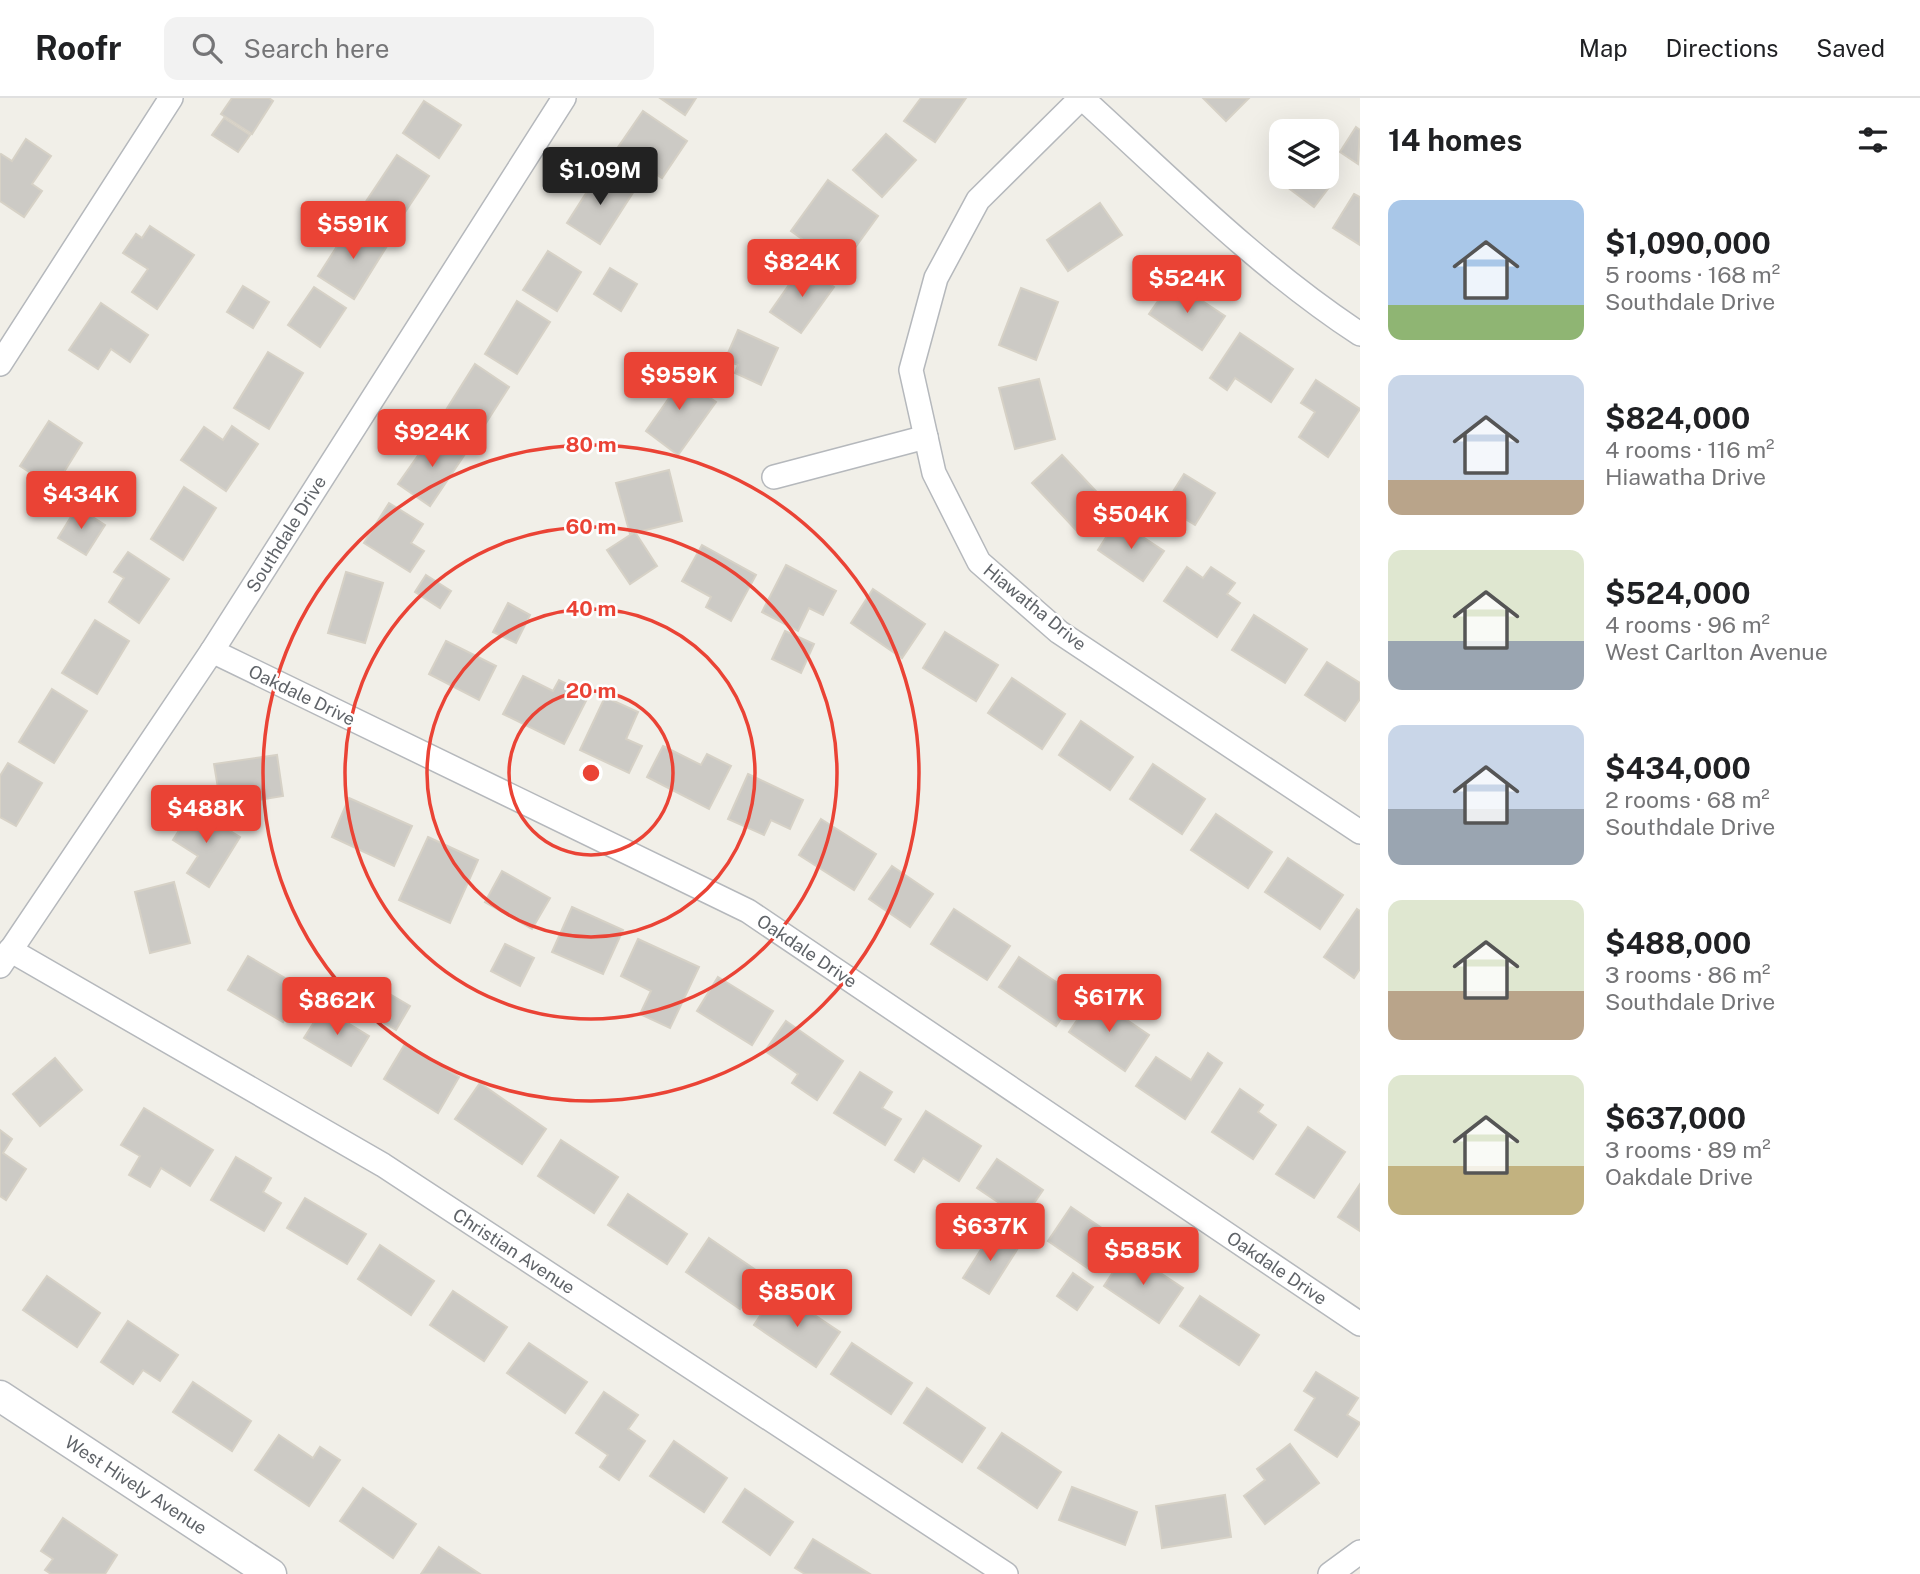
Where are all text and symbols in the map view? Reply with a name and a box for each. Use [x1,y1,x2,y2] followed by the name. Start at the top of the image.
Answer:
[164,17,654,80] search box
[35,29,122,67] text: Roofr
[188,29,226,67] icon: search
[244,33,390,64] text: Search here
[1579,34,1628,62] text: Map
[1666,34,1778,62] text: Directions
[1816,34,1885,62] text: Saved
[1269,119,1339,189] map controls
[1269,119,1339,189] button: layers
[1854,121,1892,159] icon: filters
[1388,122,1522,158] text: 14 homes
[543,148,657,207] pin: $1.09M
[559,156,641,183] text: $1.09M
[304,202,402,261] pin: $591K
[317,210,389,237] text: $591K
[1605,225,1771,261] text: $1,090,000
[1444,228,1528,312] icon: home
[753,240,851,299] pin: $824K
[763,248,841,275] text: $824K
[1138,256,1236,315] pin: $524K
[1605,261,1780,288] text: 5 rooms · 168 m²
[1148,264,1226,291] text: $524K
[1605,288,1775,315] text: Southdale Drive
[630,352,728,412] pin: $959K
[640,361,718,388] text: $959K
[1605,400,1750,436] text: $824,000
[1444,403,1528,487] icon: home
[383,410,481,469] pin: $924K
[394,418,471,445] text: $924K
[565,432,617,457] text: 80 m
[1605,436,1774,463] text: 4 rooms · 116 m²
[1605,463,1766,490] text: Hiawatha Drive
[32,472,130,531] pin: $434K
[242,472,330,596] street label: Southdale Drive
[42,480,120,507] text: $434K
[1082,491,1180,551] pin: $504K
[1092,500,1170,527] text: $504K
[566,514,616,539] text: 60 m
[979,559,1091,655] street label: Hiawatha Drive
[1605,575,1751,611] text: $524,000
[1444,578,1528,662] icon: home
[566,596,616,621] text: 40 m
[1605,611,1770,638] text: 4 rooms · 96 m²
[1605,638,1828,665] text: West Carlton Avenue
[245,660,359,730] street label: Oakdale Drive
[566,678,616,703] text: 20 m
[1605,750,1751,786] text: $434,000
[1444,753,1528,837] icon: home
[579,761,603,785] centre of rings
[157,786,255,845] pin: $488K
[1605,786,1770,813] text: 2 rooms · 68 m²
[167,794,245,821] text: $488K
[1605,813,1775,840] text: Southdale Drive
[753,910,861,992] street label: Oakdale Drive
[1605,925,1751,961] text: $488,000
[1444,928,1528,1012] icon: home
[1605,961,1771,988] text: 3 rooms · 86 m²
[1060,974,1158,1034] pin: $617K
[288,978,386,1037] pin: $862K
[1073,983,1145,1010] text: $617K
[298,986,376,1013] text: $862K
[1605,988,1775,1015] text: Southdale Drive
[1605,1100,1746,1136] text: $637,000
[1444,1103,1528,1187] icon: home
[1605,1136,1771,1163] text: 3 rooms · 89 m²
[1605,1163,1753,1190] text: Oakdale Drive
[449,1204,579,1298] street label: Christian Avenue
[941,1204,1039,1263] pin: $637K
[952,1212,1028,1239] text: $637K
[1223,1227,1331,1309] street label: Oakdale Drive
[1094,1228,1192,1287] pin: $585K
[1104,1236,1182,1263] text: $585K
[748,1270,846,1329] pin: $850K
[758,1278,836,1305] text: $850K
[61,1431,211,1539] street label: West Hively Avenue

